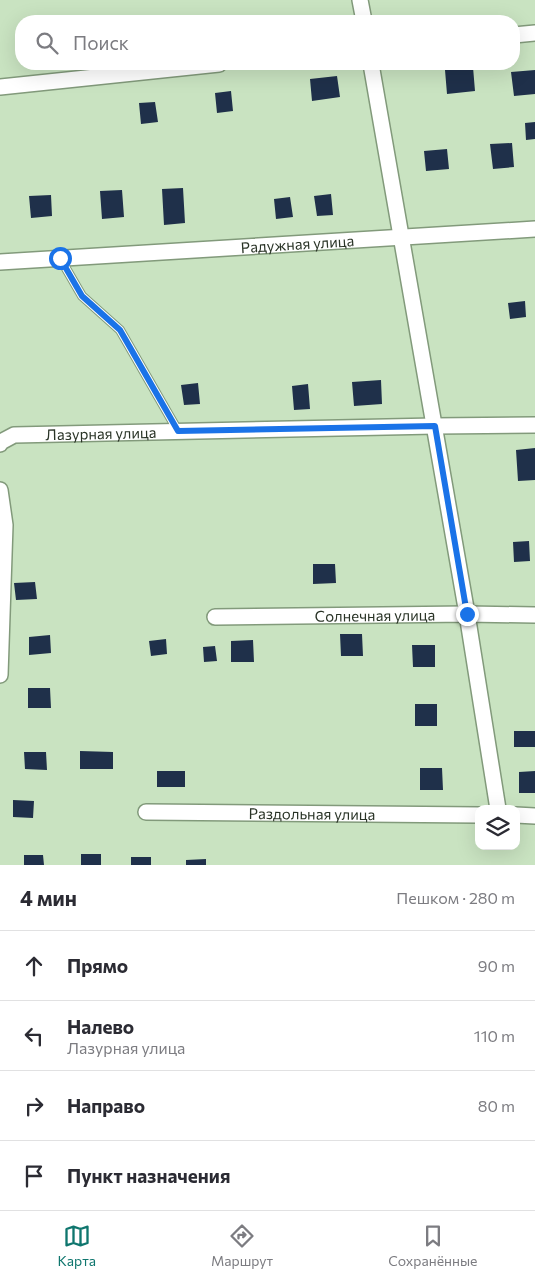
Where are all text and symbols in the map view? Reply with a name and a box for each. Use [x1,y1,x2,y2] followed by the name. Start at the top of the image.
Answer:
[15,15,520,70] search box
[33,29,61,57] icon: search
[73,31,129,54] text: Поиск
[240,231,355,256] street label: Радужная улица
[49,247,72,270] route start
[45,423,157,443] street label: Лазурная улица
[456,603,479,626] route end
[315,605,435,625] street label: Солнечная улица
[249,804,375,823] street label: Раздольная улица
[475,805,520,850] map controls
[475,805,520,850] button: layers
[20,885,77,910] text: 4 мин
[396,888,515,907] text: Пешком · 280 m
[20,952,48,980] icon: ahead
[67,954,128,977] text: Прямо
[478,956,515,975] text: 90 m
[67,1015,134,1038] text: Налево
[20,1022,48,1050] icon: left
[474,1026,515,1045] text: 110 m
[67,1038,185,1057] text: Лазурная улица
[20,1092,48,1120] icon: right
[67,1094,145,1117] text: Направо
[478,1096,515,1115] text: 80 m
[20,1162,48,1190] icon: arrive
[67,1164,230,1187] text: Пункт назначения
[57,1222,96,1269] tab: Карта
[211,1222,273,1269] tab: Маршрут
[388,1222,478,1269] tab: Сохранённые

